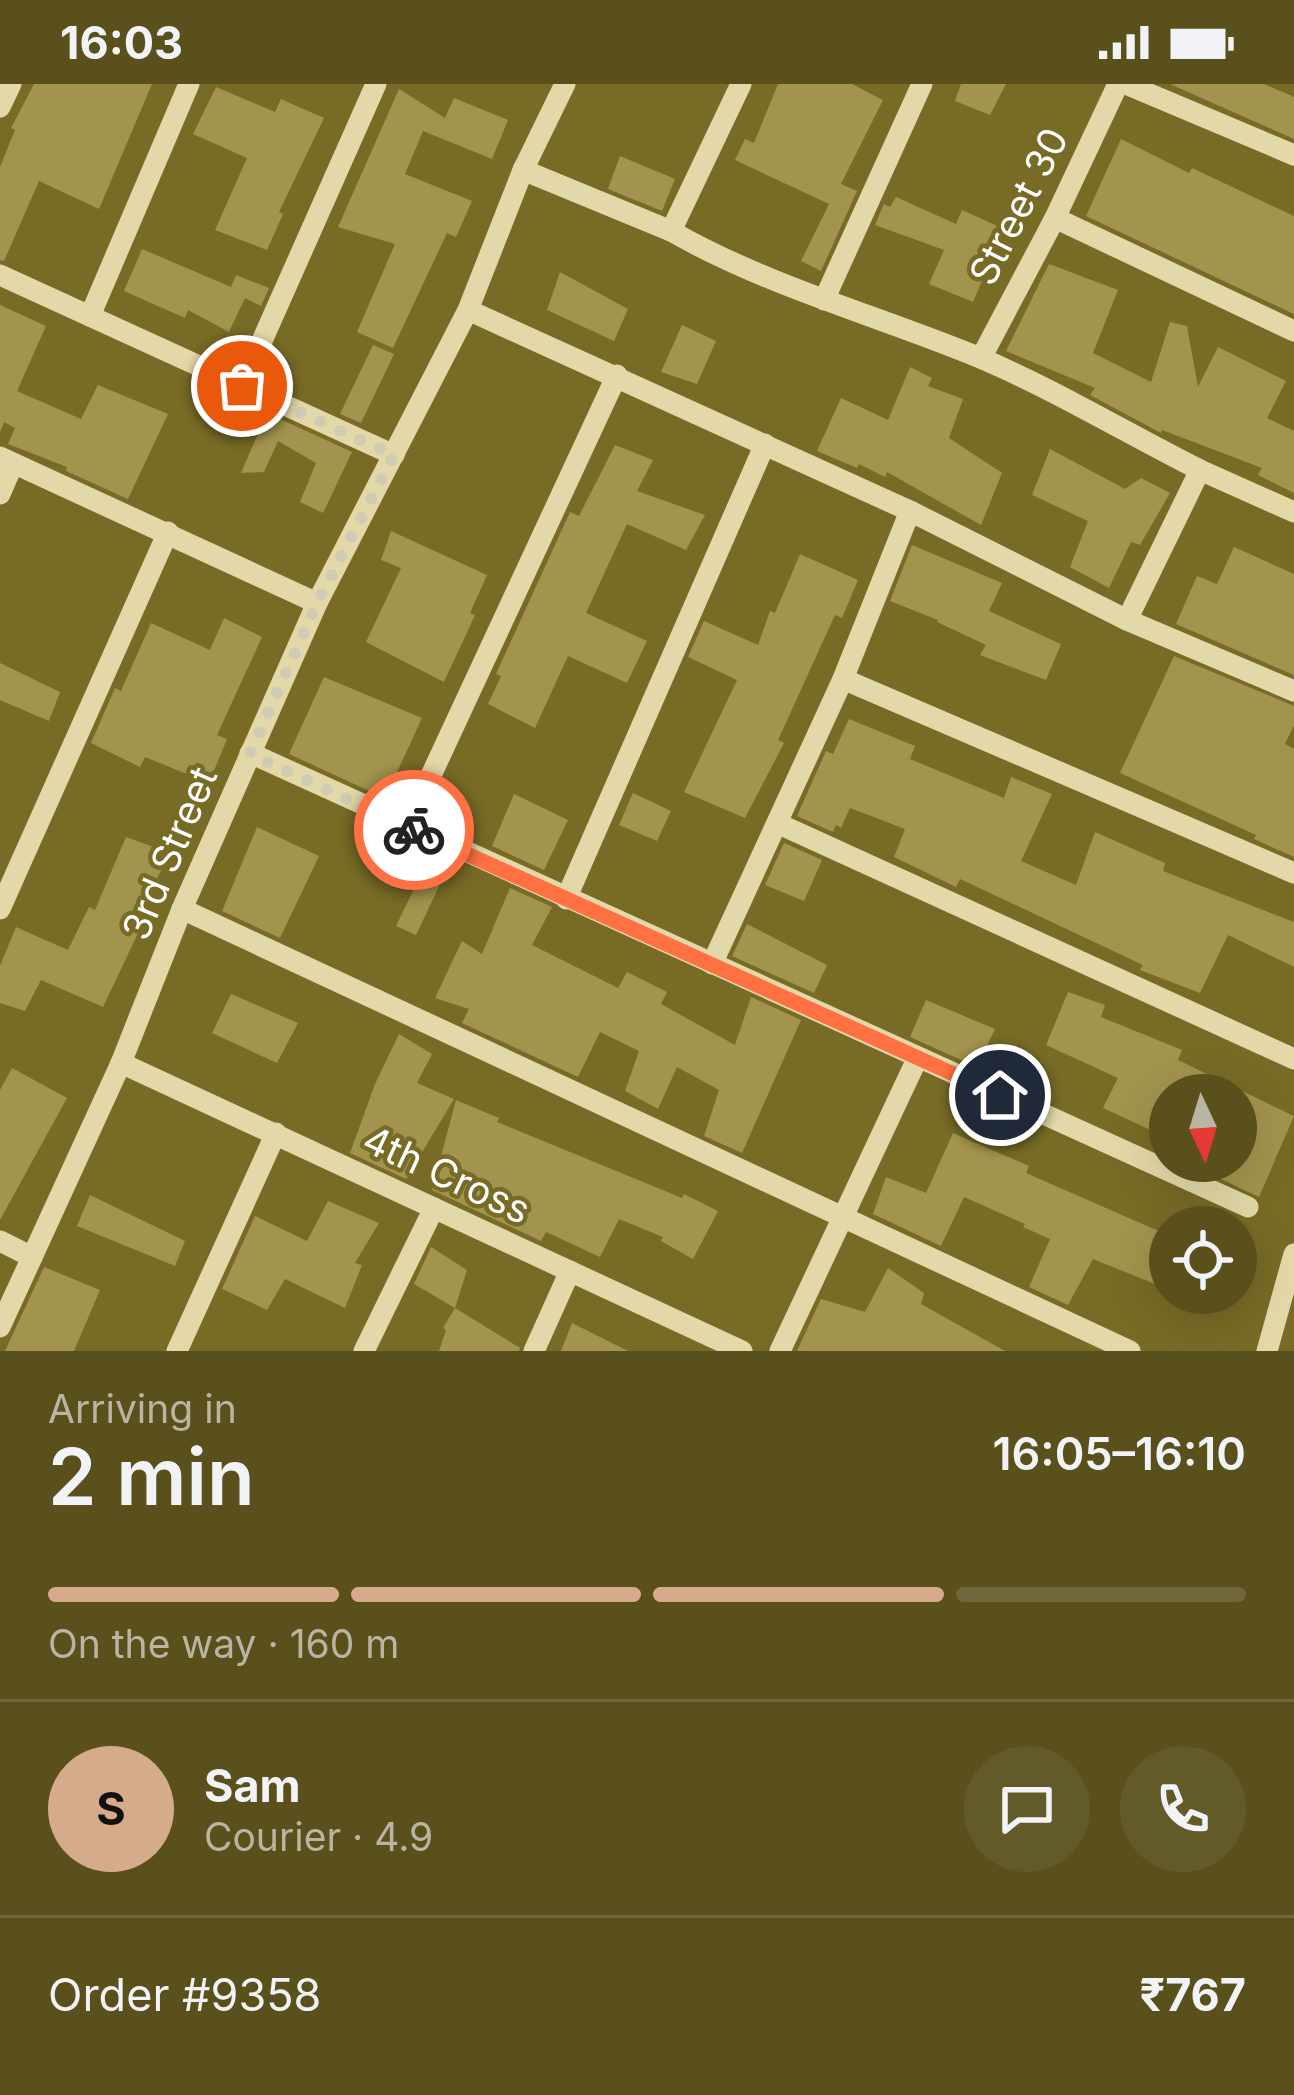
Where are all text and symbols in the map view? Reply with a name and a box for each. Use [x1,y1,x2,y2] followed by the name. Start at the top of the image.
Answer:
[60,15,183,70] text: 16:03
[959,120,1077,292] street label: Street 30
[191,335,293,437] pin
[209,353,275,419] icon: bag
[112,760,226,946] street label: 3rd Street
[354,770,474,890] courier
[381,797,447,863] icon: bike
[949,1044,1051,1146] pin
[967,1062,1033,1128] icon: home
[1149,1074,1257,1182] north arrow
[1149,1074,1257,1314] map controls
[356,1115,538,1233] street label: 4th Cross
[1149,1206,1257,1314] button: locate
[48,1385,237,1432] text: Arriving in
[992,1426,1246,1481] text: 16:05–16:10
[48,1429,255,1524] text: 2 min
[48,1620,399,1667] text: On the way · 160 m
[964,1746,1090,1872] button: chat
[1120,1746,1246,1872] button: phone
[204,1758,301,1813] text: Sam
[96,1781,126,1836] text: S
[204,1813,433,1860] text: Courier · 4.9
[48,1967,321,2022] text: Order #9358
[1139,1967,1246,2022] text: ₹767

